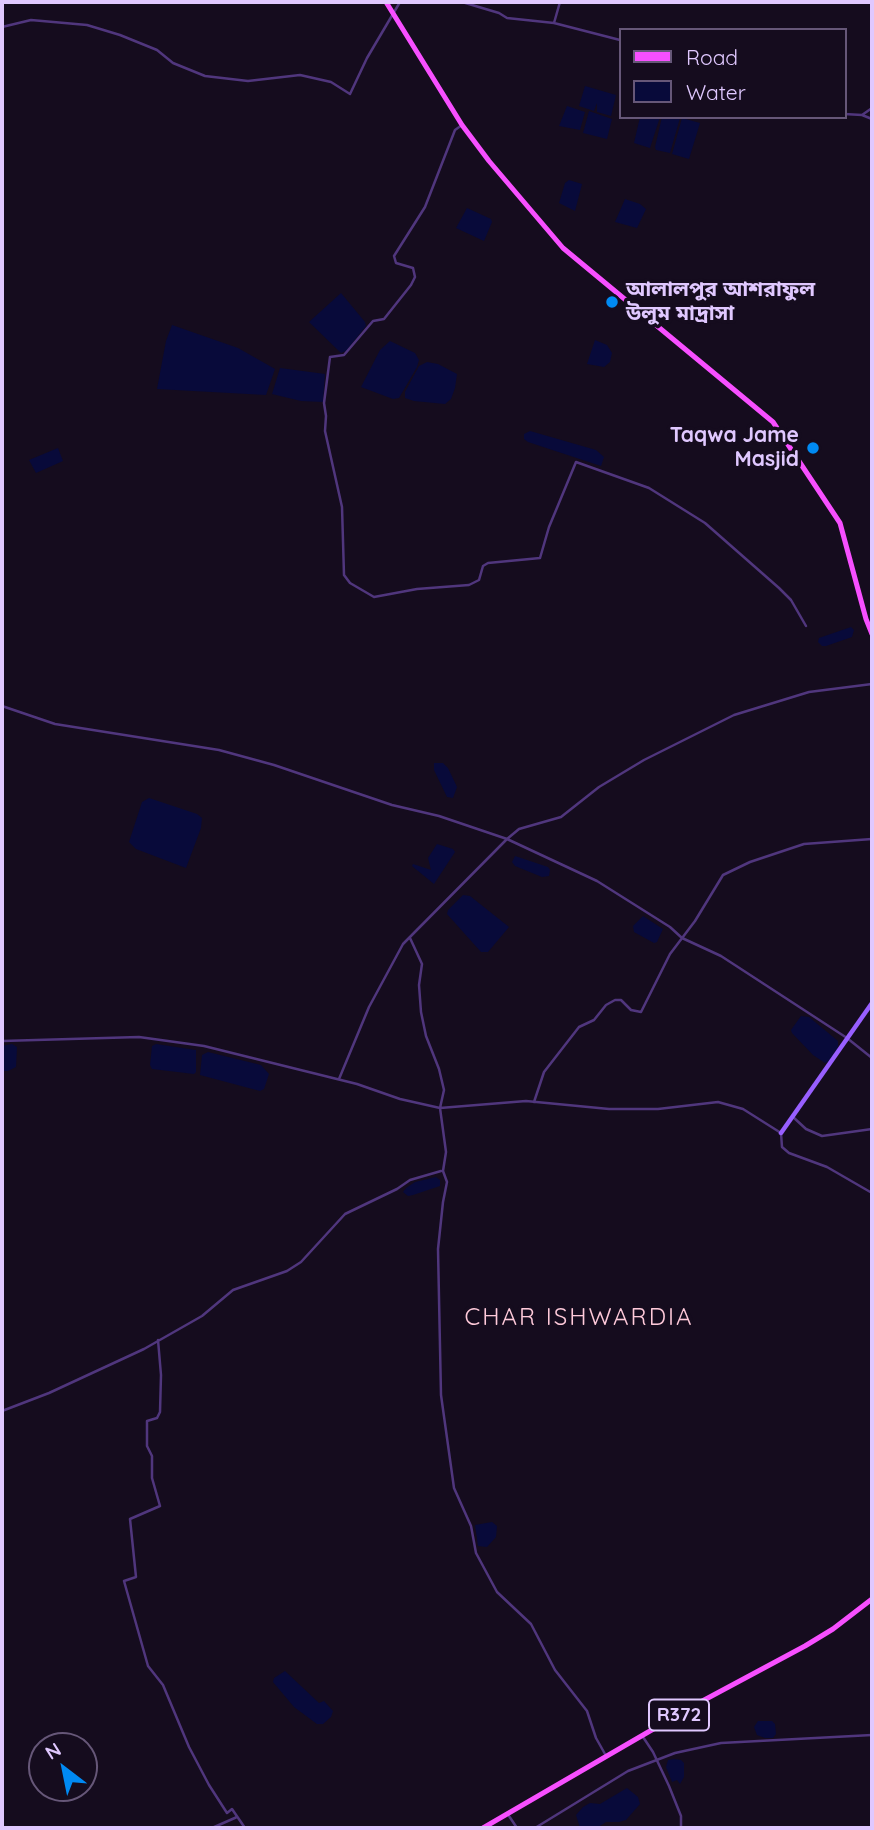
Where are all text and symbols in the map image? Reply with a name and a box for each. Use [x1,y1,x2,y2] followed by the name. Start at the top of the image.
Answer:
[618,28,846,119] legend
[686,44,738,70] text: Road
[686,79,746,105] text: Water
[626,277,815,327] place label: আলালপুর আশরাফুল উলুম মাদ্রাসা
[604,294,620,310] marker: আলালপুর আশরাফুল উলুম মাদ্রাসা
[670,423,799,473] place label: Taqwa Jame Masjid
[805,440,821,456] marker: Taqwa Jame Masjid
[466,1304,692,1332] district label: CHAR ISHWARDIA
[649,1700,709,1730] road number: R372
[28,1732,98,1802] north arrow
[41,1737,65,1765] text: N

